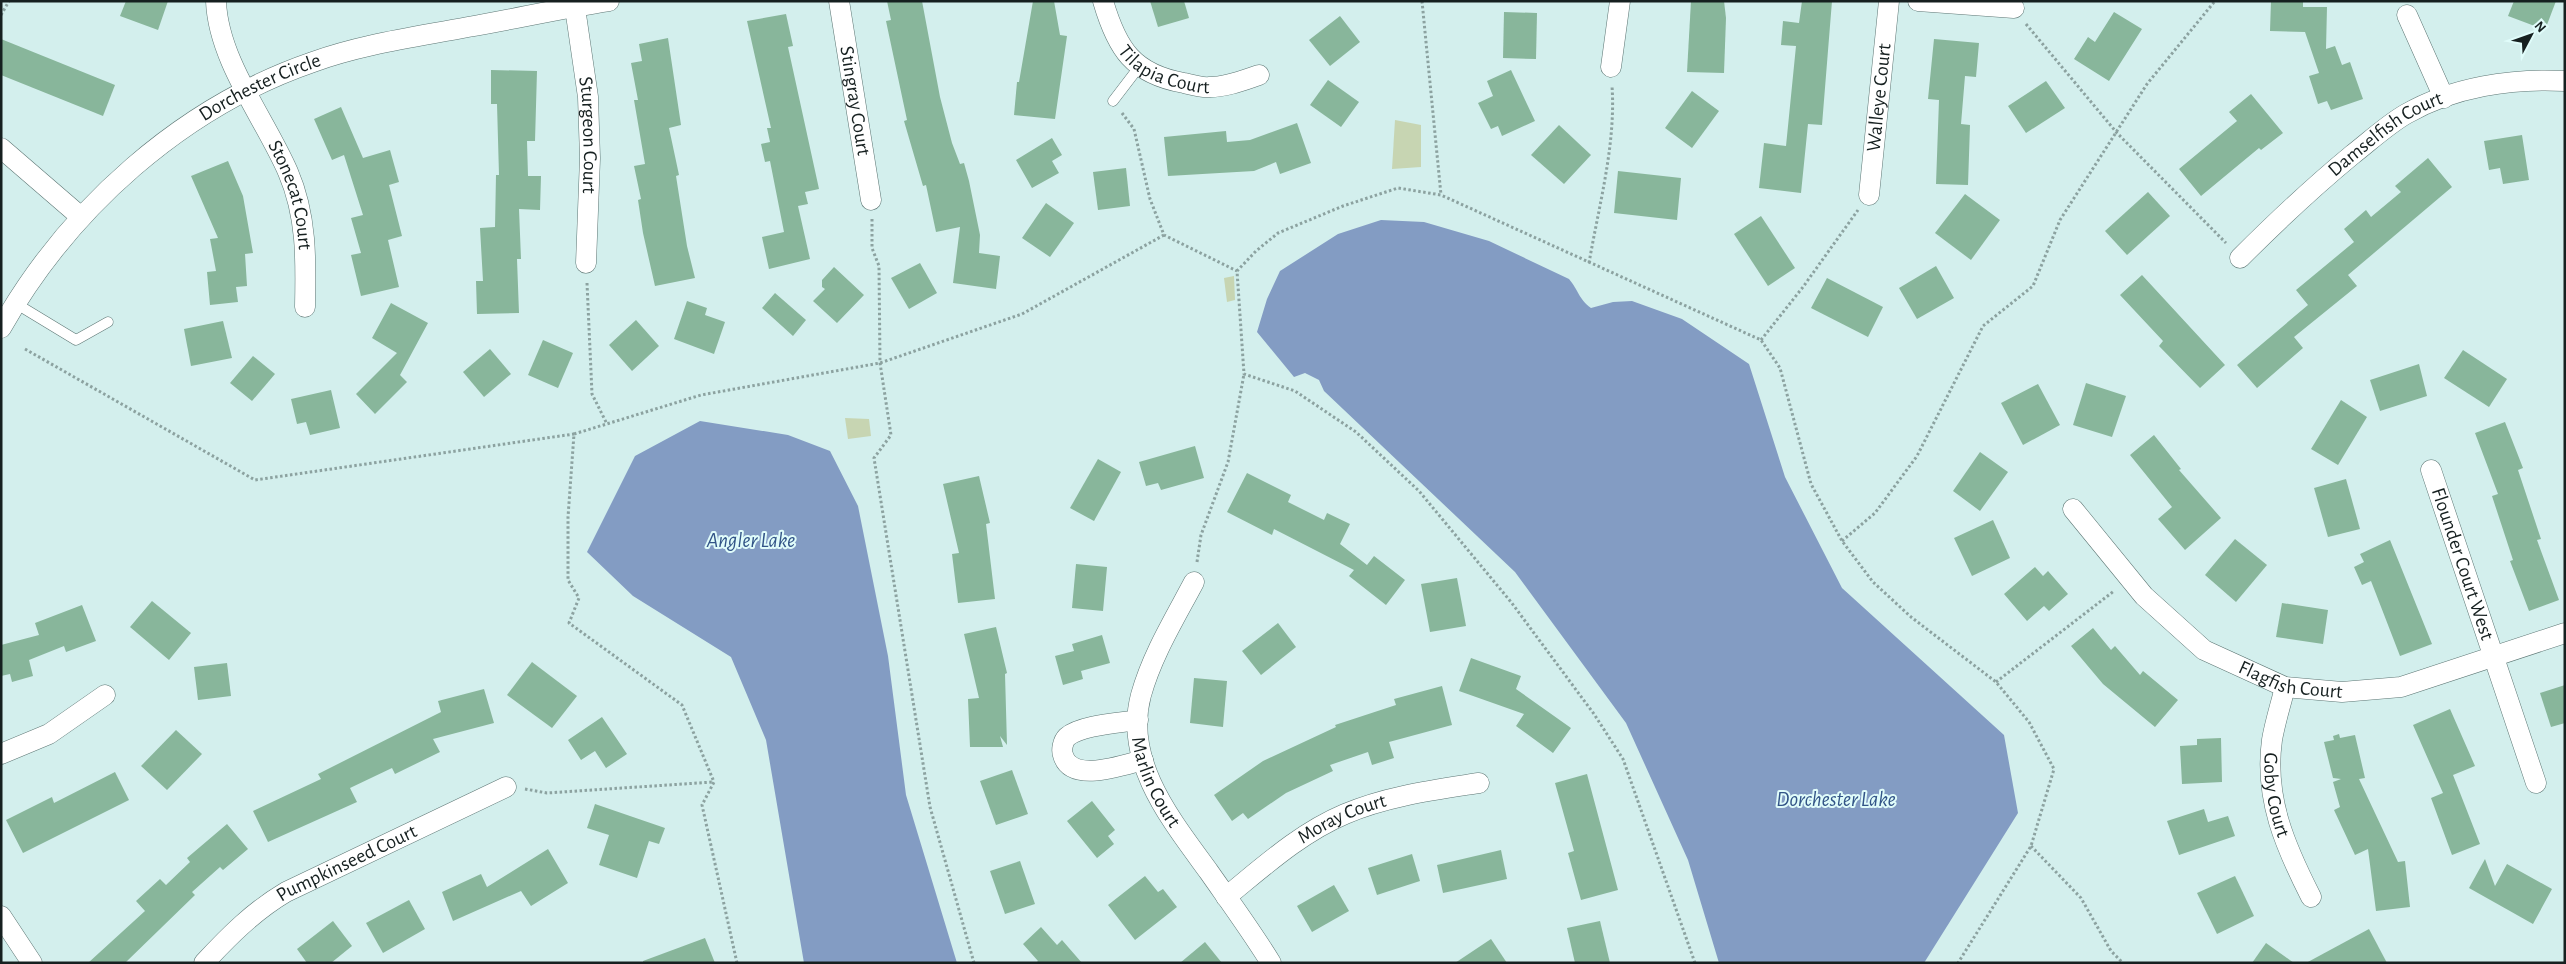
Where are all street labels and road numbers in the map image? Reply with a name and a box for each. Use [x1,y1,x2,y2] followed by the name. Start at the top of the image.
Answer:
[1114,41,1210,97] street label: Tilapia Court
[1864,42,1895,153] street label: Walleye Court
[836,45,874,157] street label: Stingray Court
[196,50,323,125] street label: Dorchester Circle
[575,75,600,195] street label: Sturgeon Court
[2324,88,2446,180] street label: Damselfish Court
[264,137,315,251] street label: Stonecat Court
[2428,485,2497,643] street label: Flounder Court West
[2236,657,2344,702] street label: Flagfish Court
[1128,735,1184,832] street label: Marlin Court
[2260,752,2293,841] street label: Goby Court
[1294,790,1389,848] street label: Moray Court
[273,821,420,905] street label: Pumpkinseed Court

